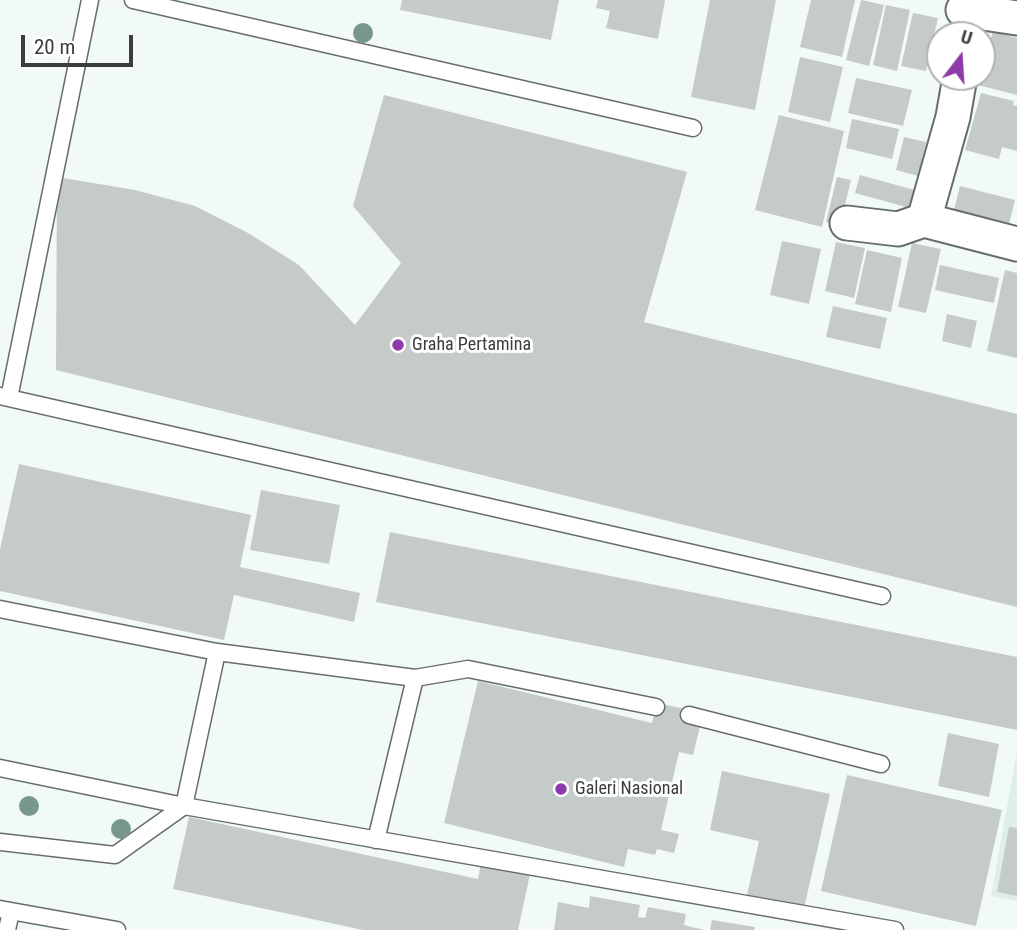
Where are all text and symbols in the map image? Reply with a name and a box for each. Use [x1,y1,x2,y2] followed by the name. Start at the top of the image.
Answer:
[24,21,136,65] scale bar
[926,21,996,91] north arrow
[958,25,975,50] text: U
[34,35,75,59] text: 20 m
[412,334,531,356] place label: Graha Pertamina
[390,337,406,353] marker: Graha Pertamina
[575,778,683,800] place label: Galeri Nasional
[553,781,569,797] marker: Galeri Nasional

